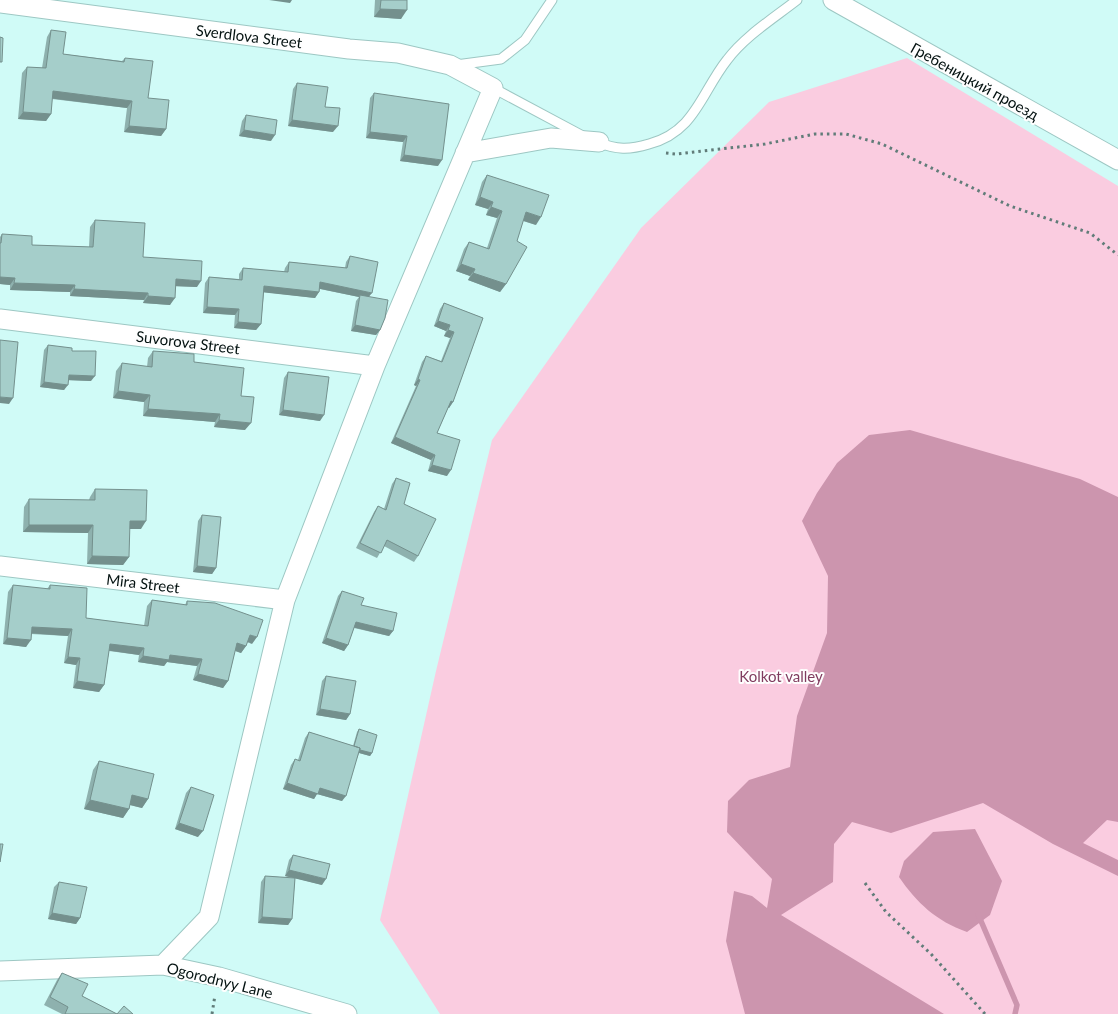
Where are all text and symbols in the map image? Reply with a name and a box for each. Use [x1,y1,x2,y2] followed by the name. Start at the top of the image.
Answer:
[195,21,304,52] street label: Sverdlova Street
[908,38,1042,124] street label: Гребеницкий проезд
[135,327,241,357] street label: Suvorova Street
[105,570,181,596] street label: Mira Street
[739,667,823,685] park label: Kolkot valley
[165,958,275,1002] street label: Ogorodnyy Lane

